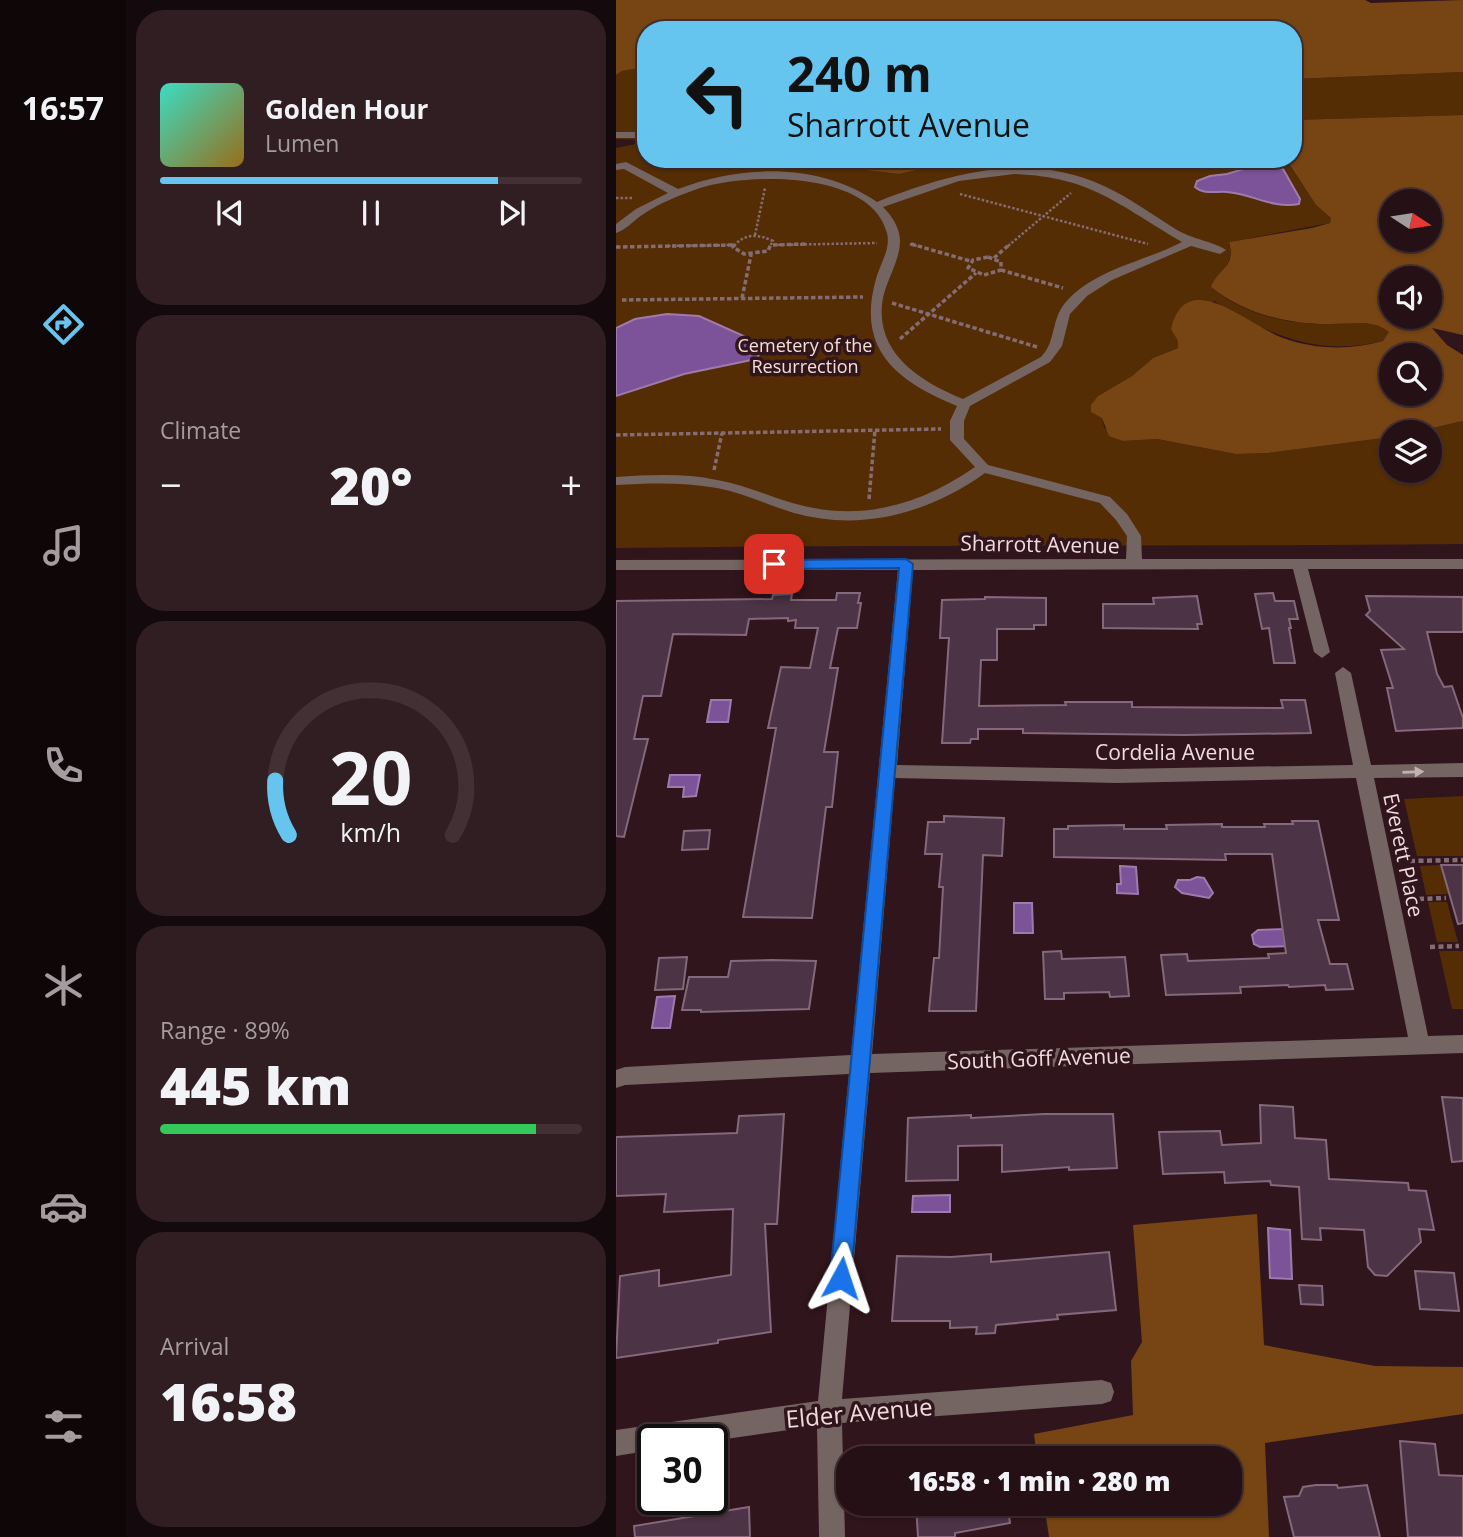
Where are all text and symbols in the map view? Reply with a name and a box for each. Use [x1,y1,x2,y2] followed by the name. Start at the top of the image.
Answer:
[787,40,932,106] text: 240 m
[672,49,763,140] icon: left
[22,86,104,129] text: 16:57
[265,91,428,127] text: Golden Hour
[787,103,1030,146] text: Sharrott Avenue
[265,127,339,159] text: Lumen
[1379,189,1442,252] north arrow
[1379,189,1442,483] map controls
[211,194,249,232] icon: previous
[352,194,390,232] icon: pause
[493,194,531,232] icon: next
[1379,266,1442,329] button: sound
[39,300,88,349] icon: directions
[738,333,872,378] park label: Cemetery of the Resurrection
[1379,343,1442,406] button: search
[160,414,241,446] text: Climate
[1379,420,1442,483] button: layers
[330,449,412,520] text: 20°
[160,458,182,510] text: −
[560,458,582,510] text: +
[39,521,88,570] icon: music
[960,529,1120,559] street label: Sharrott Avenue
[744,534,804,594] pin
[755,545,793,583] icon: arrive
[329,727,413,826] text: 20
[1095,738,1255,766] street label: Cordelia Avenue
[39,741,88,790] icon: phone
[1402,766,1424,777] one-way arrow
[1377,790,1431,920] street label: Everett Place
[341,814,401,848] text: km/h
[39,961,88,1010] icon: climate
[160,1014,290,1046] text: Range · 89%
[947,1041,1131,1075] street label: South Goff Avenue
[160,1049,351,1120] text: 445 km
[39,1182,88,1231] icon: car
[804,1241,878,1315] position arrow
[160,1330,229,1362] text: Arrival
[160,1365,297,1436] text: 16:58
[784,1389,934,1435] street label: Elder Avenue
[39,1402,88,1451] icon: filters
[637,1424,728,1515] speed limit sign: 30
[908,1463,1170,1499] text: 16:58 · 1 min · 280 m

